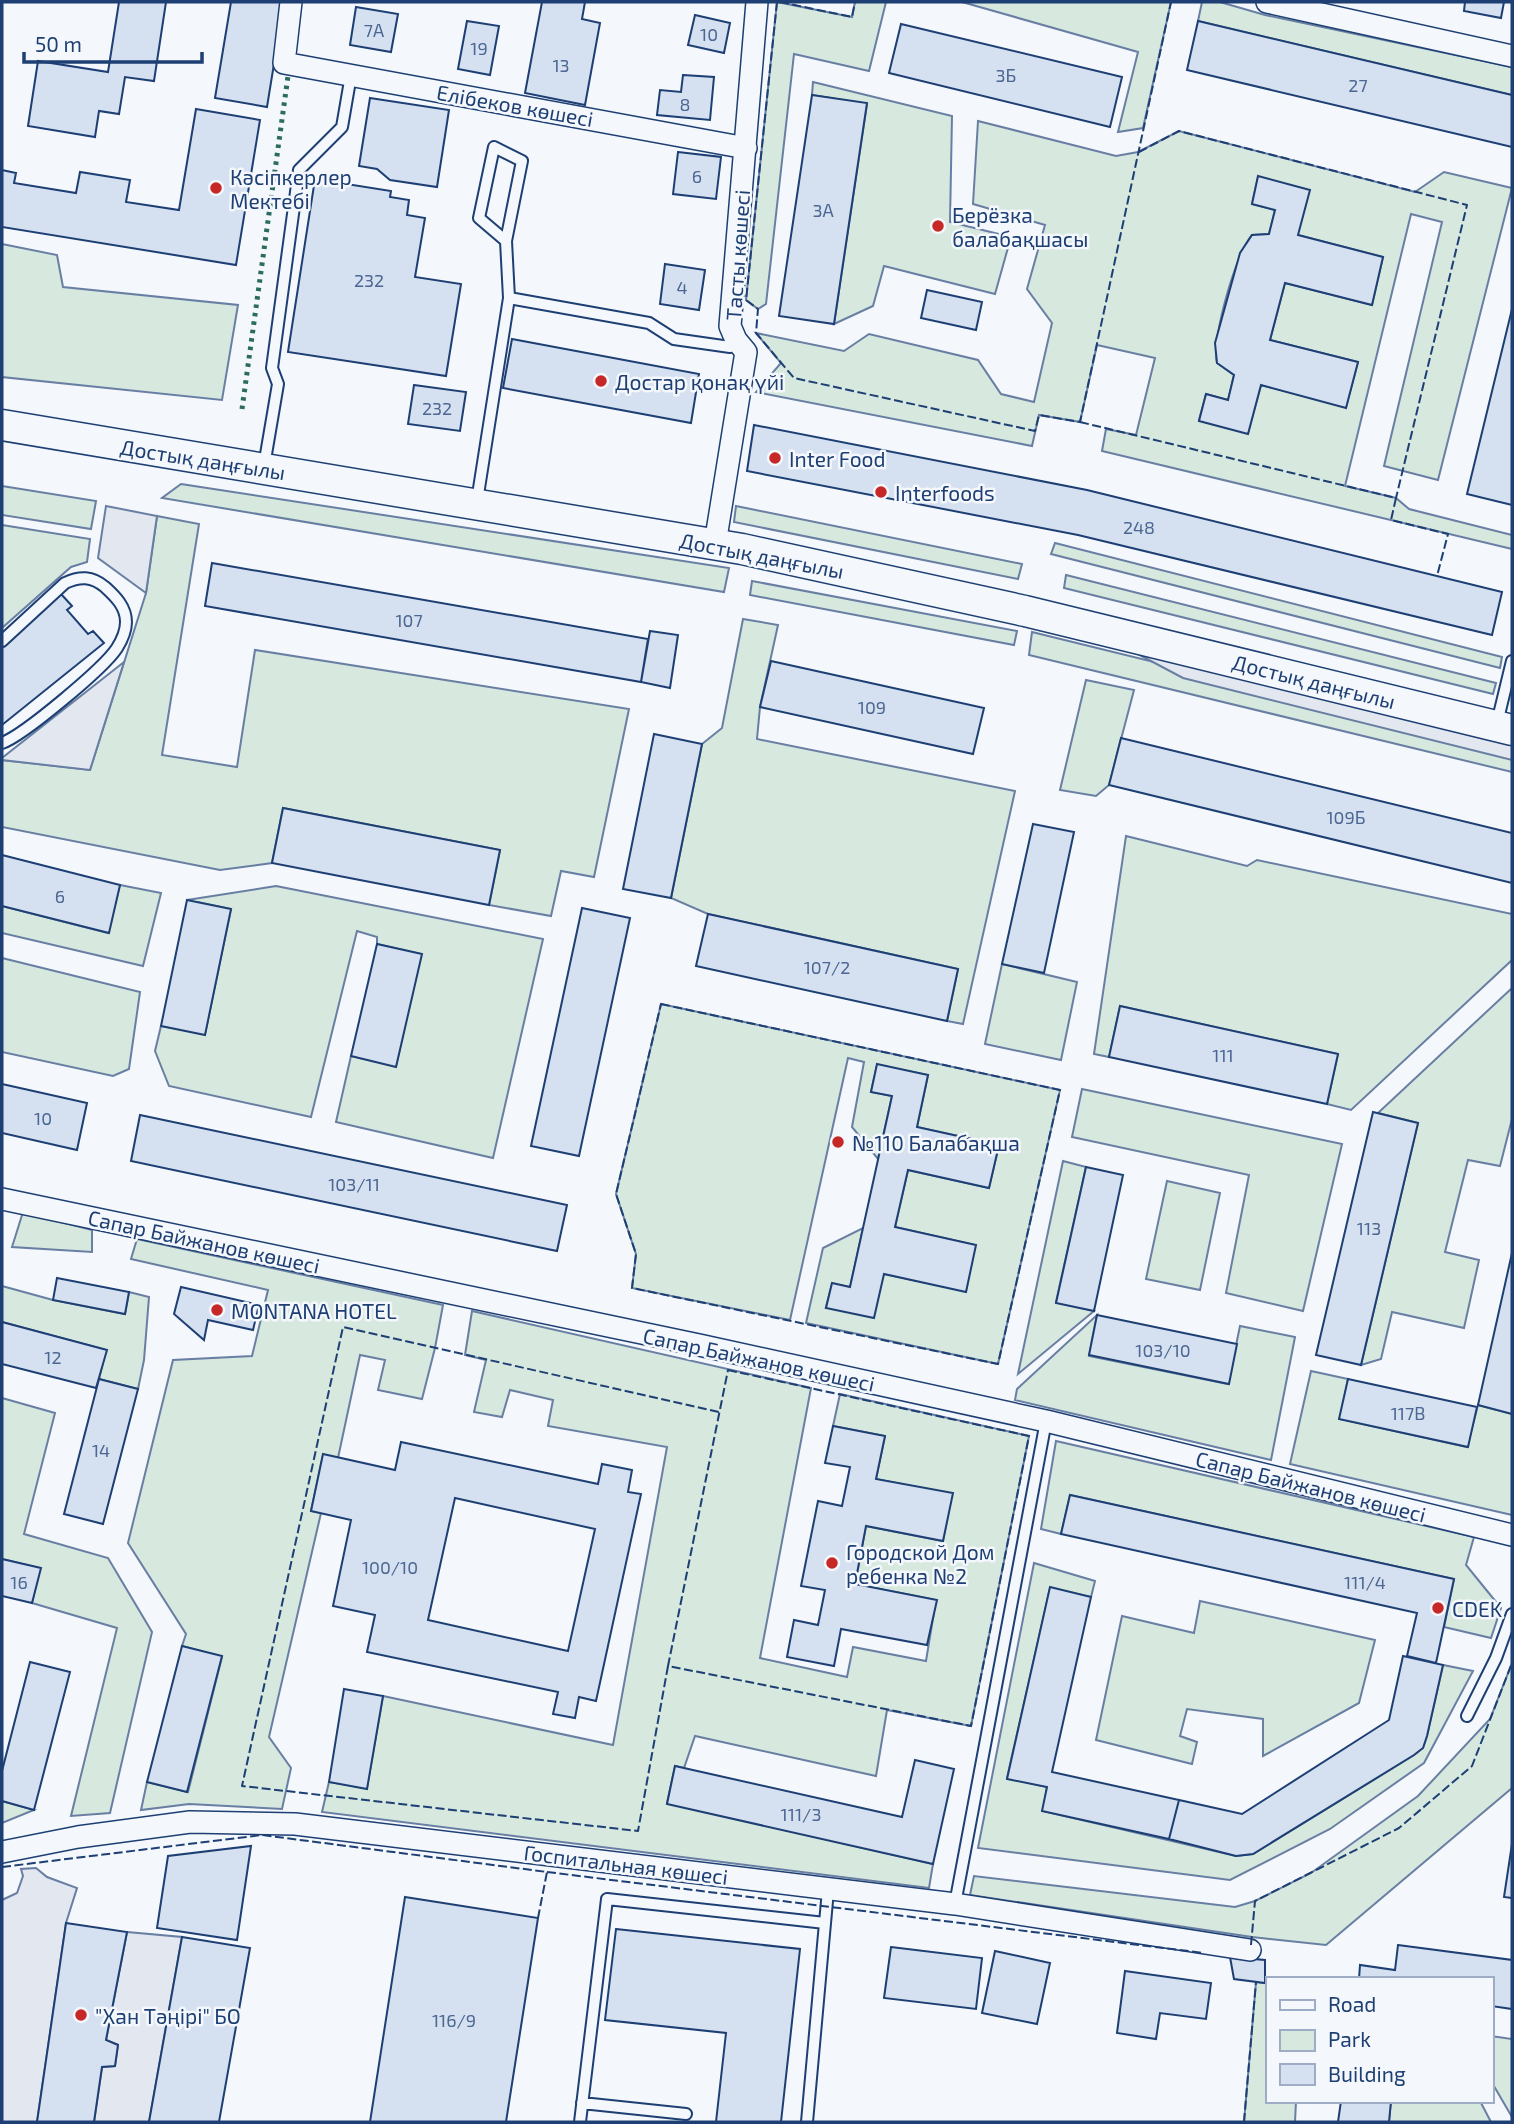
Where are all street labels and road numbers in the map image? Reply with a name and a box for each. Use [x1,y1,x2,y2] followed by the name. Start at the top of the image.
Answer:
[435,79,595,131] street label: Елібеков көшесі
[720,189,754,321] street label: Тасты көшесі
[119,434,287,484] street label: Достық даңғылы
[678,527,846,583] street label: Достық даңғылы
[1230,649,1398,713] street label: Достық даңғылы
[86,1204,322,1278] street label: Сапар Байжанов көшесі
[641,1322,877,1396] street label: Сапар Байжанов көшесі
[1193,1445,1429,1527] street label: Сапар Байжанов көшесі
[522,1839,730,1889] street label: Госпитальная көшесі

